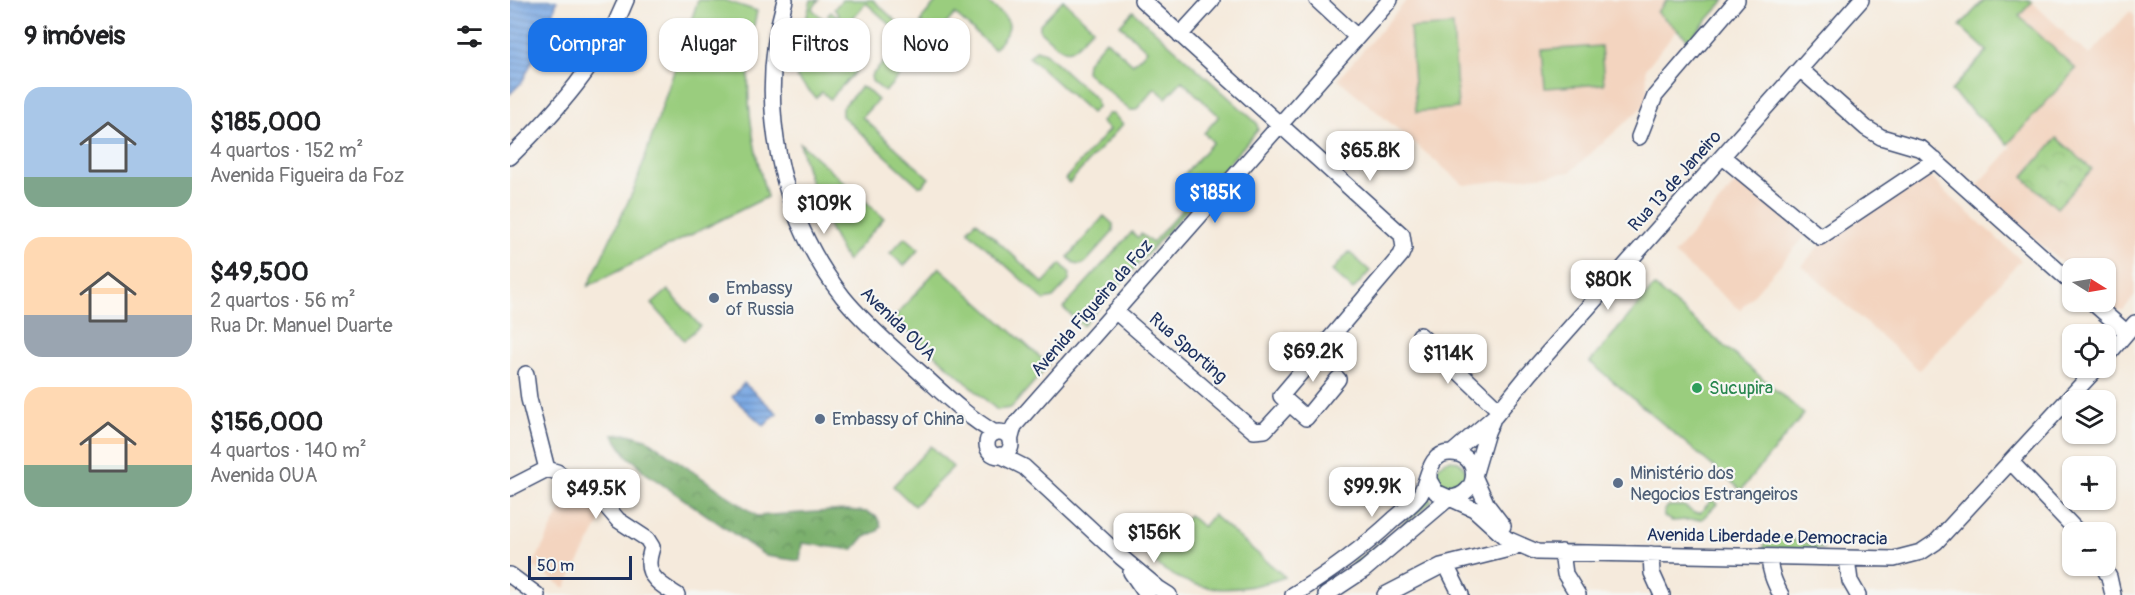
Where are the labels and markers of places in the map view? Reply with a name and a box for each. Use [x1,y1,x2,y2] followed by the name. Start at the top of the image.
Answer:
[1321,131,1419,182] pin: $65.8K
[1173,173,1257,224] pin: $185K
[782,184,866,235] pin: $109K
[1572,260,1644,311] pin: $80K
[726,277,794,321] place label: Embassy of Russia
[707,291,721,305] marker: Embassy of Russia
[1264,332,1362,383] pin: $69.2K
[1406,334,1490,385] pin: $114K
[1709,377,1773,400] place label: Sucupira
[1690,381,1704,395] marker: Sucupira
[832,408,964,431] place label: Embassy of China
[813,412,827,426] marker: Embassy of China
[1630,462,1798,506] place label: Ministério dos Negocios Estrangeiros
[1323,467,1421,518] pin: $99.9K
[547,469,645,520] pin: $49.5K
[1611,476,1625,490] marker: Ministério dos Negocios Estrangeiros
[1112,513,1196,564] pin: $156K

